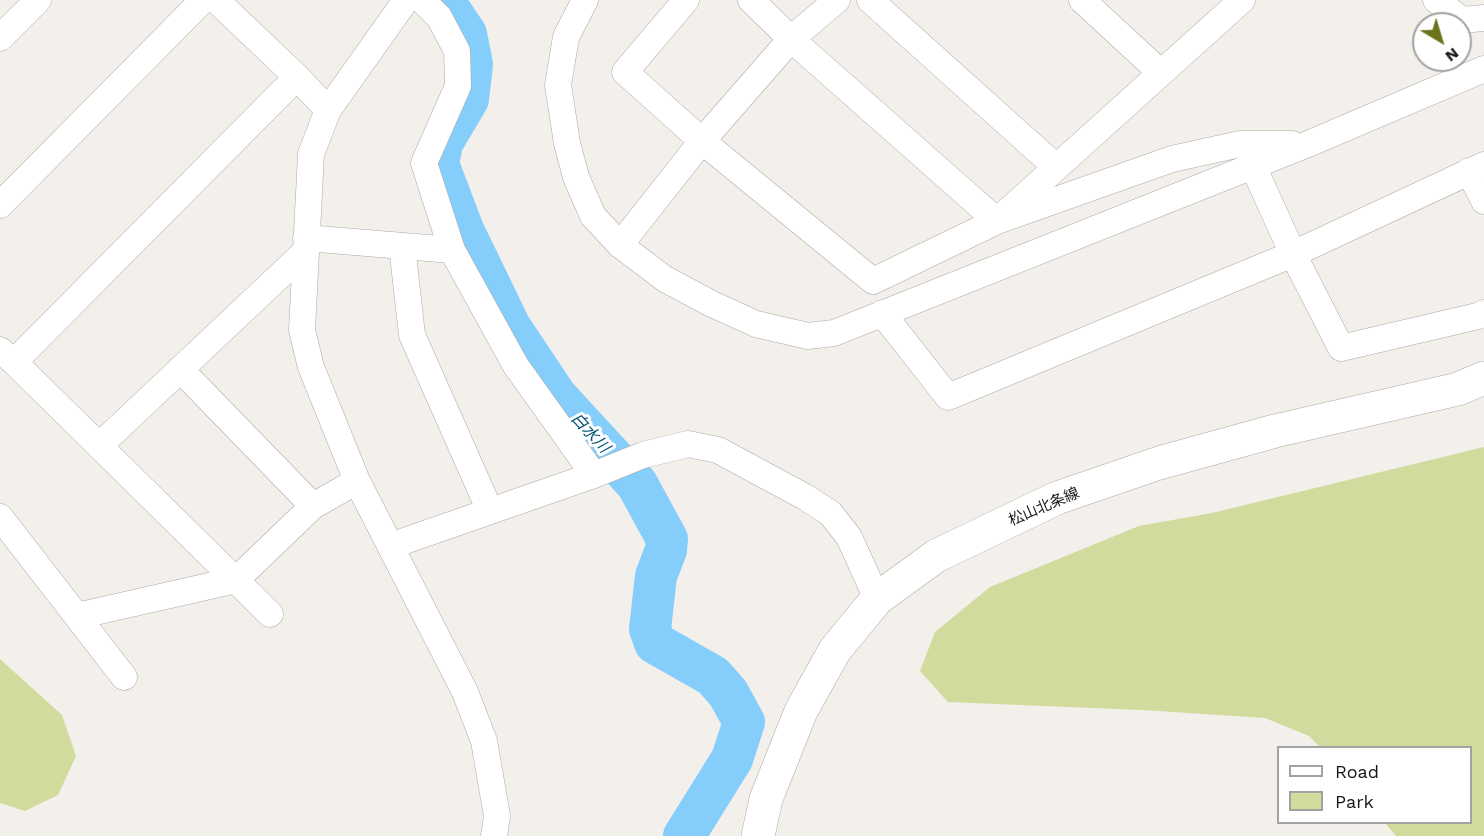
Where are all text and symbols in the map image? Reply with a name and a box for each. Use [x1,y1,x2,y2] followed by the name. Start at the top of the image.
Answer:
[1412,12,1472,72] north arrow
[1442,44,1463,66] text: N
[567,409,613,457] water label: 白水川
[1006,484,1082,530] street label: 松山北条線
[1277,746,1472,824] legend
[1335,761,1379,782] text: Road
[1335,791,1374,812] text: Park

